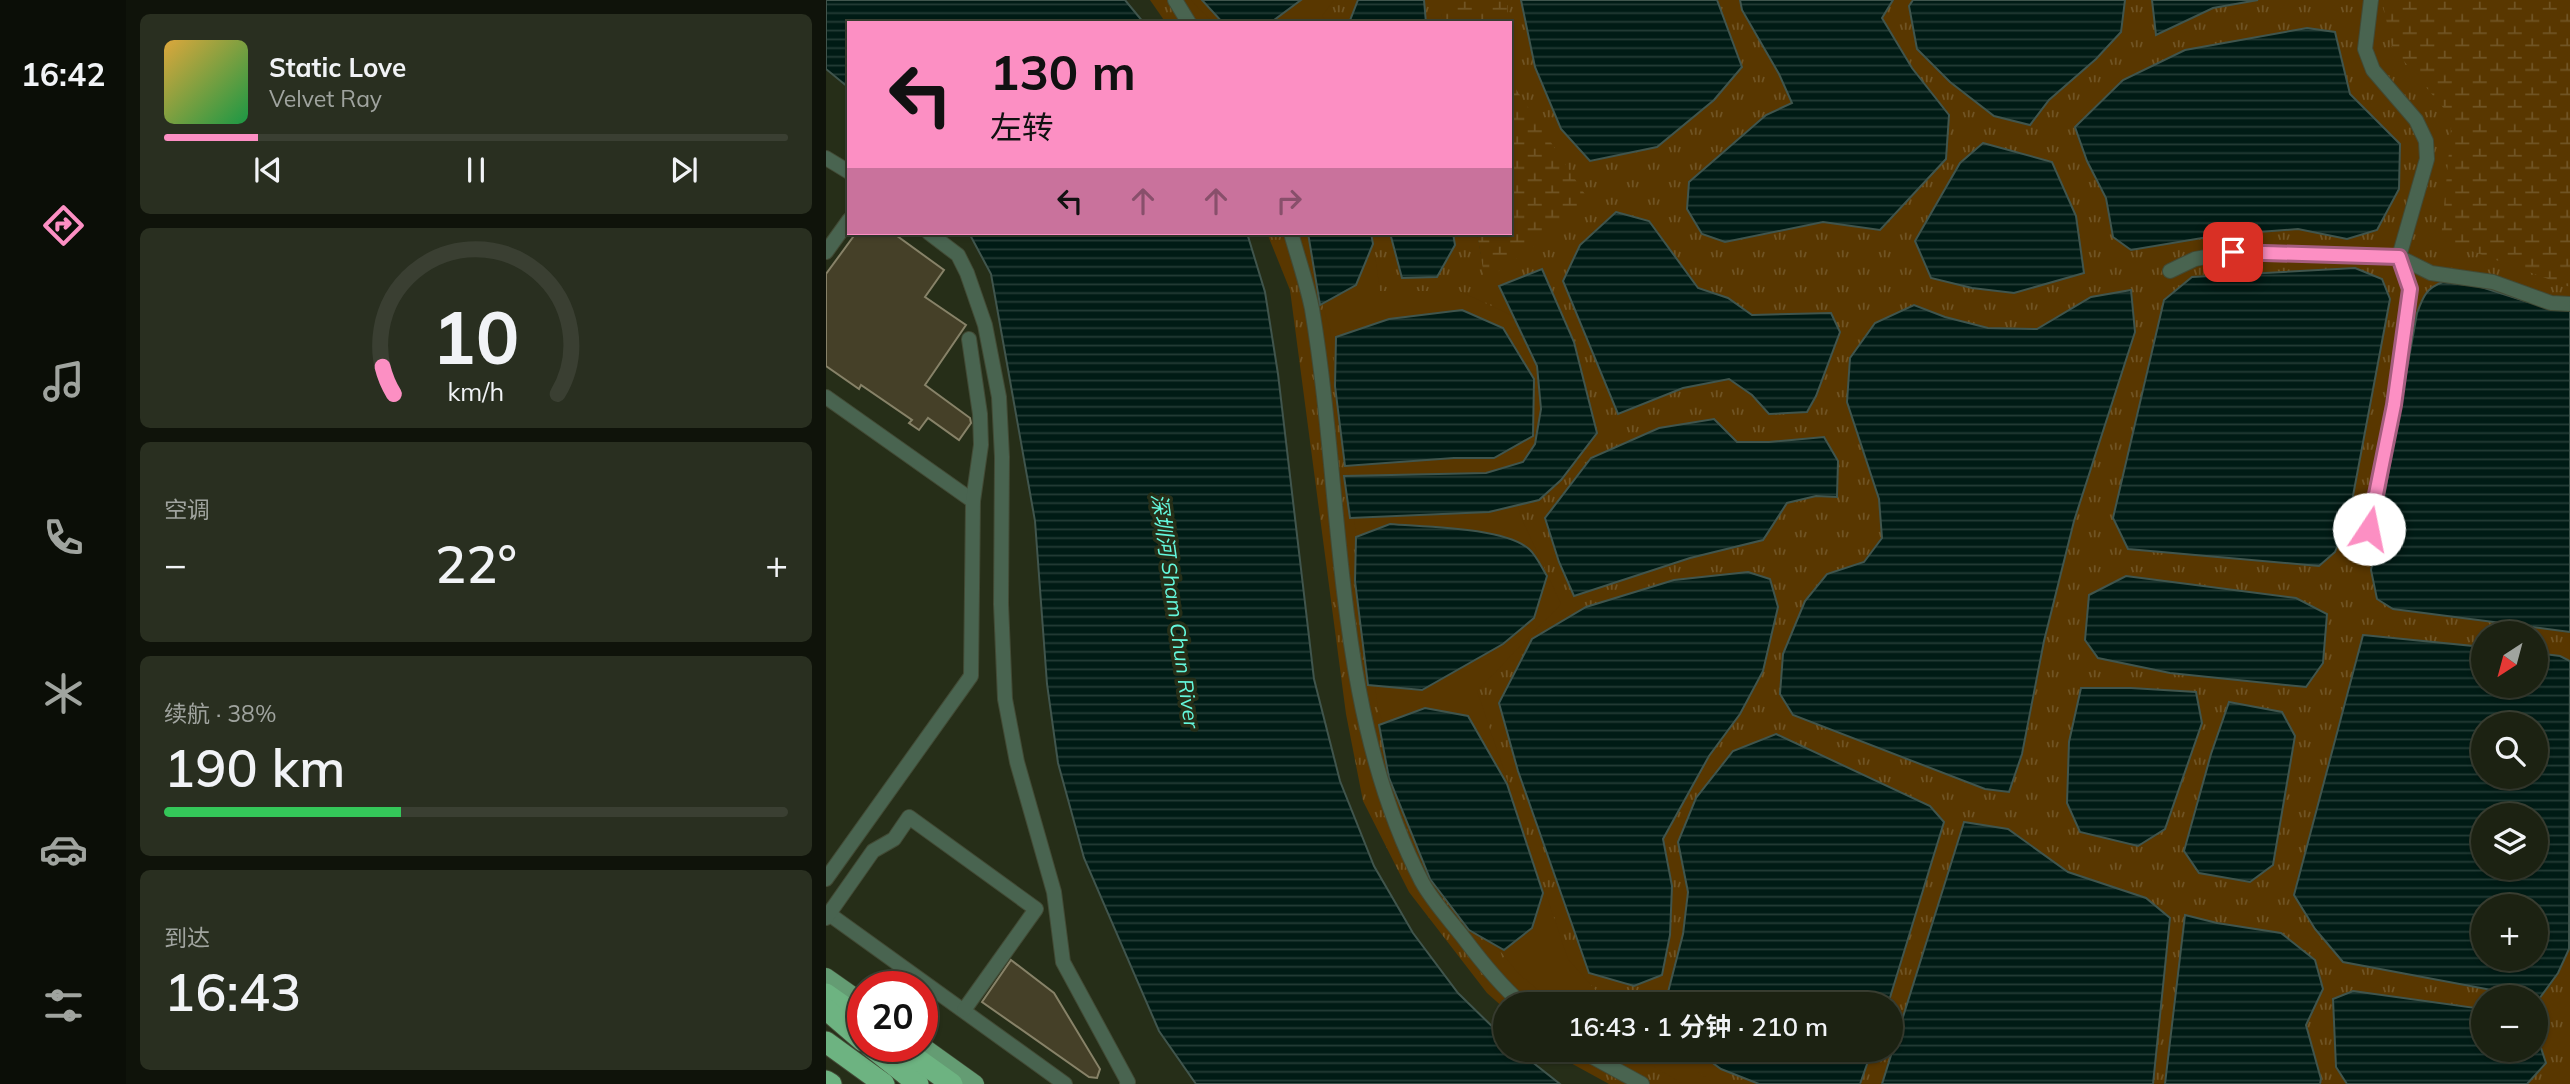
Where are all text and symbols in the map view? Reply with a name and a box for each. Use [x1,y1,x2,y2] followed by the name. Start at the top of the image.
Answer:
[990,41,1136,102] text: 130 m
[875,49,966,140] icon: left
[269,51,406,84] text: Static Love
[21,54,105,94] text: 16:42
[269,84,382,113] text: Velvet Ray
[990,107,1054,147] text: 左转
[249,151,287,189] icon: previous
[457,151,495,189] icon: pause
[665,151,703,189] icon: next
[1051,182,1089,220] icon: left
[1124,182,1162,220] icon: ahead
[1197,182,1235,220] icon: ahead
[1270,182,1308,220] icon: right
[39,201,88,250] icon: directions
[2203,222,2263,282] pin
[2214,233,2252,271] icon: arrive
[432,291,520,382] text: 10
[39,357,88,406] icon: music
[448,376,504,407] text: km/h
[1147,492,1206,731] water label: 深圳河 Sham Chun River
[2332,492,2406,566] position arrow
[164,495,210,524] text: 空调
[39,513,88,562] icon: phone
[435,531,517,596] text: 22°
[164,540,187,588] text: −
[765,540,788,588] text: +
[2471,621,2548,698] north arrow
[2471,621,2548,1062] map controls
[39,669,88,718] icon: climate
[164,699,276,728] text: 续航 · 38%
[2471,712,2548,789] button: search
[164,735,345,800] text: 190 km
[2471,803,2548,880] button: layers
[39,825,88,874] icon: car
[2471,894,2548,971] button: +
[164,923,210,952] text: 到达
[164,959,301,1024] text: 16:43
[847,971,938,1062] speed limit sign: 20
[39,981,88,1030] icon: filters
[2471,985,2548,1062] button: −
[1568,1010,1828,1043] text: 16:43 · 1 分钟 · 210 m

